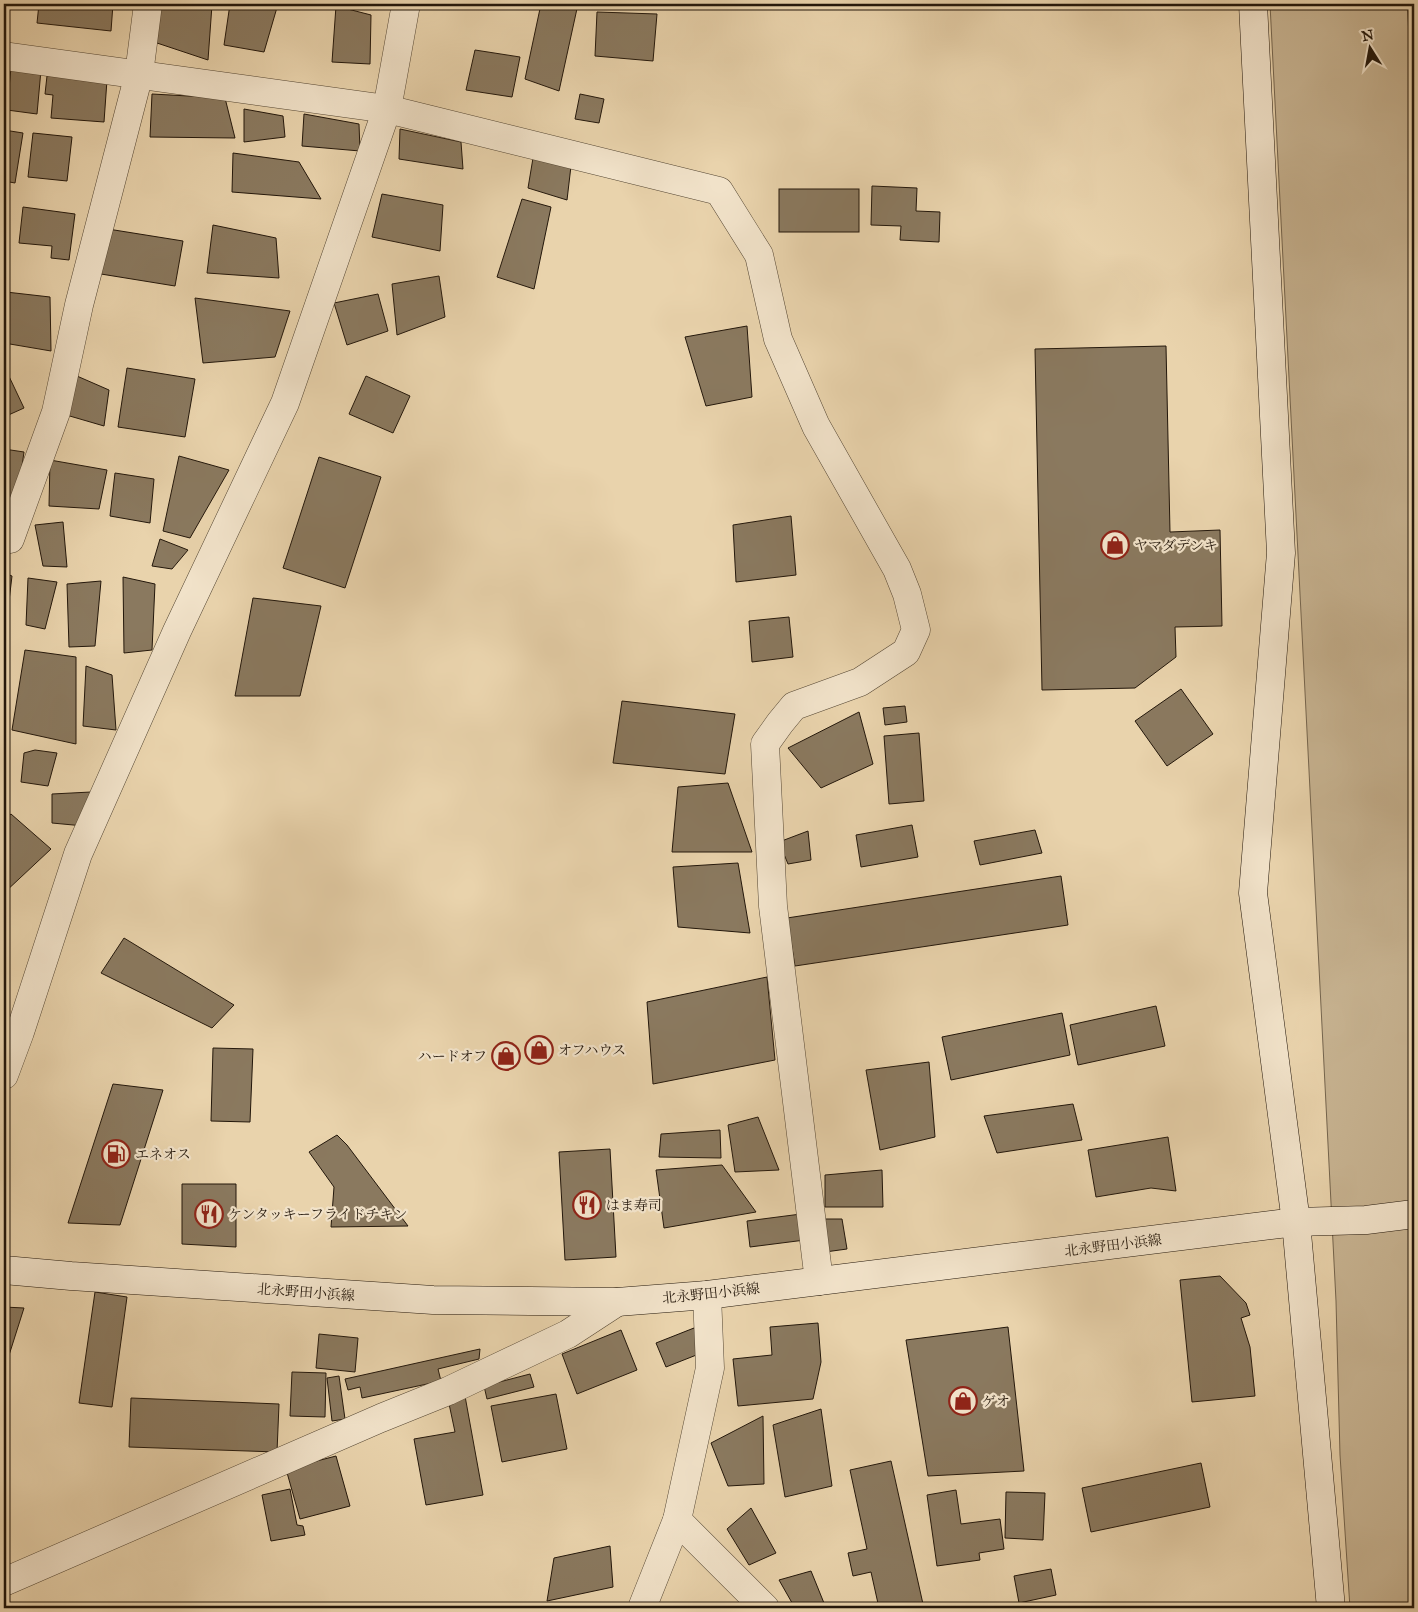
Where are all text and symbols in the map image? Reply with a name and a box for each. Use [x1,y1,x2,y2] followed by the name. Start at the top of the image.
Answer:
[1346,22,1396,72] north arrow
[1360,26,1375,45] text: N
[1100,530,1130,560] shop icon: ヤマダデンキ
[1134,537,1218,554] place label: ヤマダデンキ
[524,1035,554,1065] shop icon: オフハウス
[491,1041,521,1071] shop icon: ハードオフ
[558,1042,626,1059] place label: オフハウス
[418,1048,487,1065] place label: ハードオフ
[101,1139,131,1169] fuel station icon: エネオス
[135,1146,191,1163] place label: エネオス
[572,1190,602,1220] restaurant icon: はま寿司
[606,1197,662,1214] place label: はま寿司
[194,1199,224,1229] restaurant icon: ケンタッキーフライドチキン
[228,1206,407,1223] place label: ケンタッキーフライドチキン
[1063,1231,1163,1260] street label: 北永野田小浜線
[661,1280,761,1307] street label: 北永野田小浜線
[256,1281,355,1304] street label: 北永野田小浜線
[948,1386,978,1416] shop icon: ゲオ
[982,1393,1010,1410] place label: ゲオ

